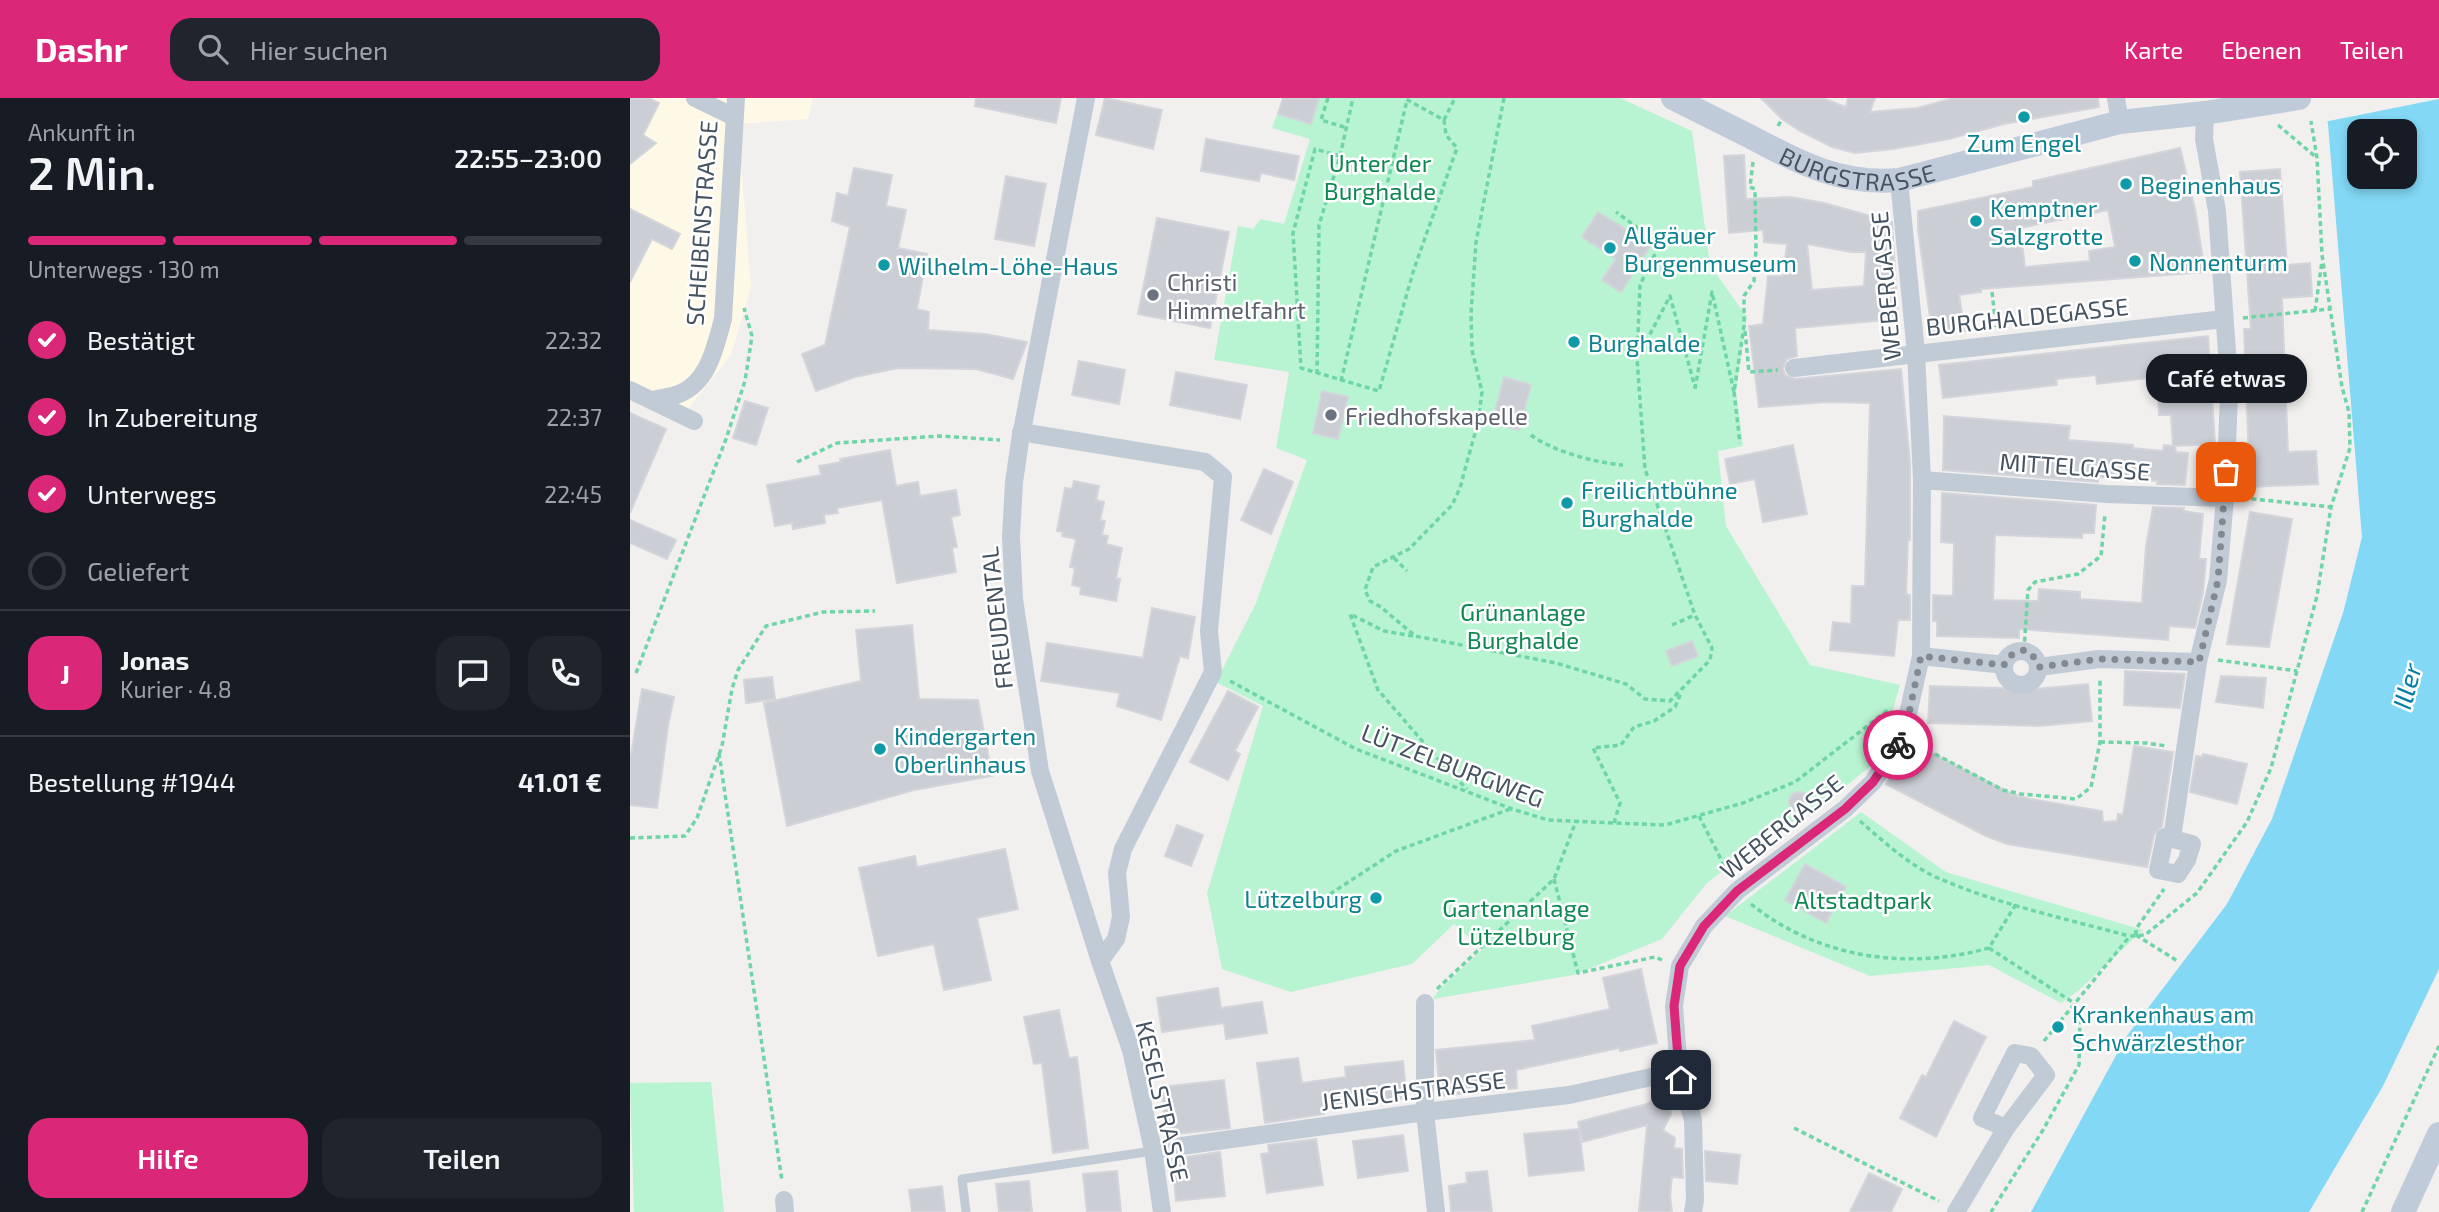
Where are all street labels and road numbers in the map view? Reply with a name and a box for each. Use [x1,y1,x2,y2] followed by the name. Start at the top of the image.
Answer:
[679,119,723,327] street label: SCHEIBENSTRASSE
[1775,140,1938,195] street label: BURGSTRASSE
[1864,210,1906,362] street label: WEBERGASSE
[1924,291,2130,341] street label: BURGHALDEGASSE
[1999,446,2151,486] street label: MITTELGASSE
[974,545,1018,691] street label: FREUDENTAL
[1358,717,1548,813] street label: LÜTZELBURGWEG
[1714,768,1848,884] street label: WEBERGASSE
[1130,1018,1196,1184] street label: KESELSTRASSE
[1319,1064,1507,1116] street label: JENISCHSTRASSE

